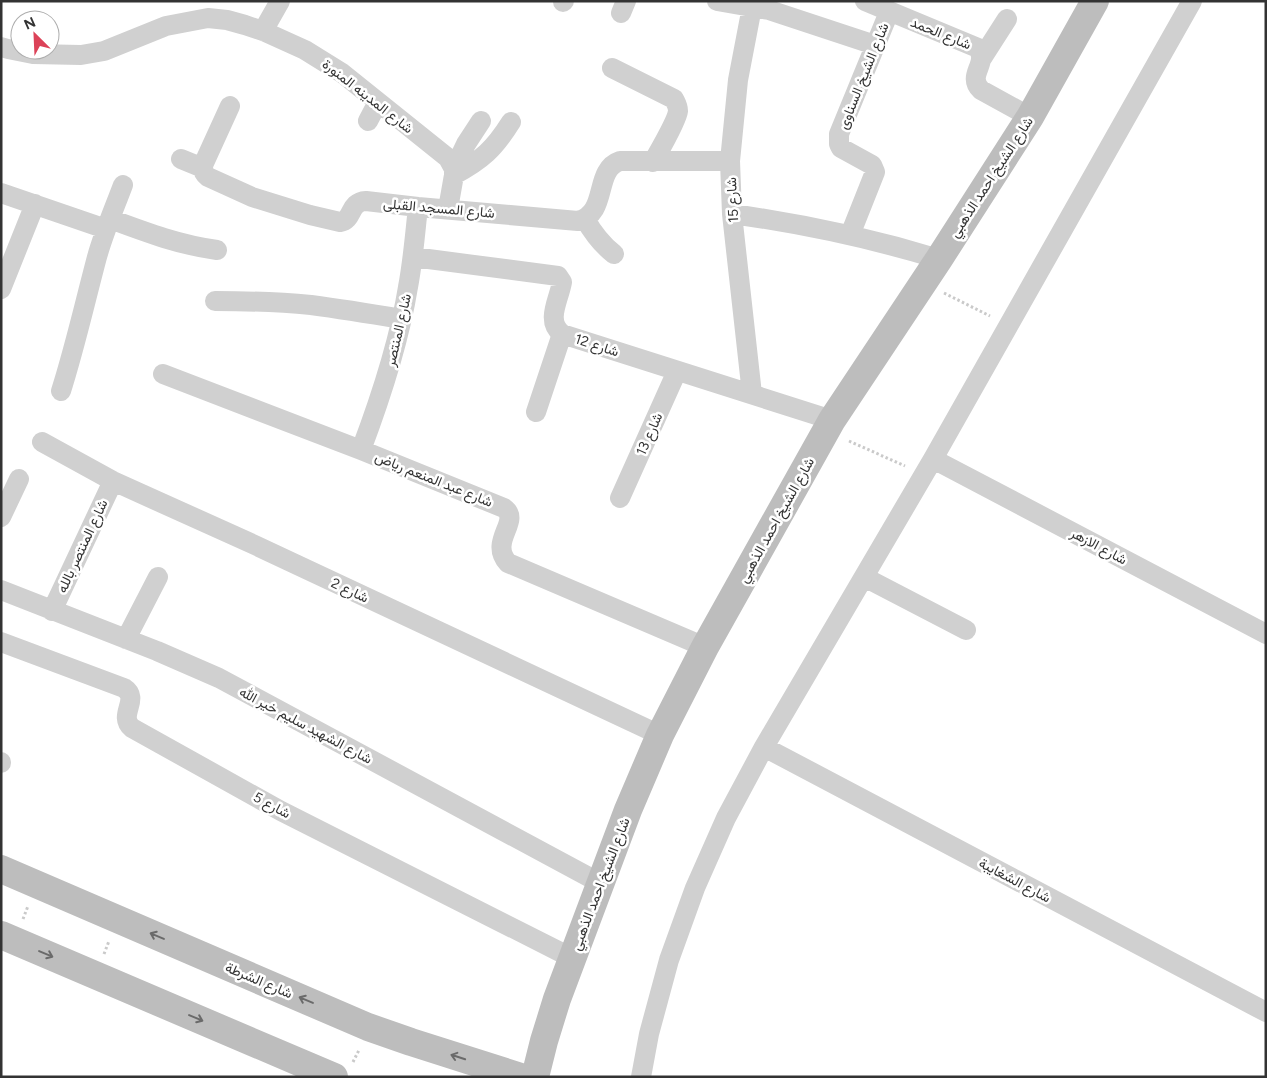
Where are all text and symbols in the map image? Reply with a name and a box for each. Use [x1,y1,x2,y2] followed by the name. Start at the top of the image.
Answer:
[10,10,60,60] north arrow
[22,14,38,34] text: N
[907,14,974,55] street label: شارع الحمد
[834,21,894,133] street label: شارع الشيخ السناوى
[318,56,417,139] street label: شارع المدينه المنورة
[946,114,1039,243] street label: شارع الشيخ احمد الذهبي
[723,177,744,223] street label: شارع 15
[382,195,495,224] street label: شارع المسجد القبلى
[382,292,417,370] street label: شارع المنتصر
[572,330,621,362] street label: شارع 12
[633,410,668,459] street label: شارع 13
[372,448,495,513] street label: شارع عبد المنعم رياض
[735,455,821,587] street label: شارع الشيخ احمد الذهبي
[53,497,113,596] street label: شارع المنتصر بالله
[1066,524,1130,570] street label: شارع الازهر
[327,574,371,608] street label: شارع 2
[235,683,375,769] street label: شارع الشهيد سليم خير الله
[249,789,293,824] street label: شارع 5
[567,815,636,954] street label: شارع الشيخ احمد الذهبي
[975,854,1054,908] street label: شارع الشغايبة
[150,931,165,940] one-way arrow
[38,950,53,960] one-way arrow
[222,959,295,1004] street label: شارع الشرطة
[299,994,314,1004] one-way arrow
[188,1013,203,1023] one-way arrow
[451,1052,466,1061] one-way arrow

